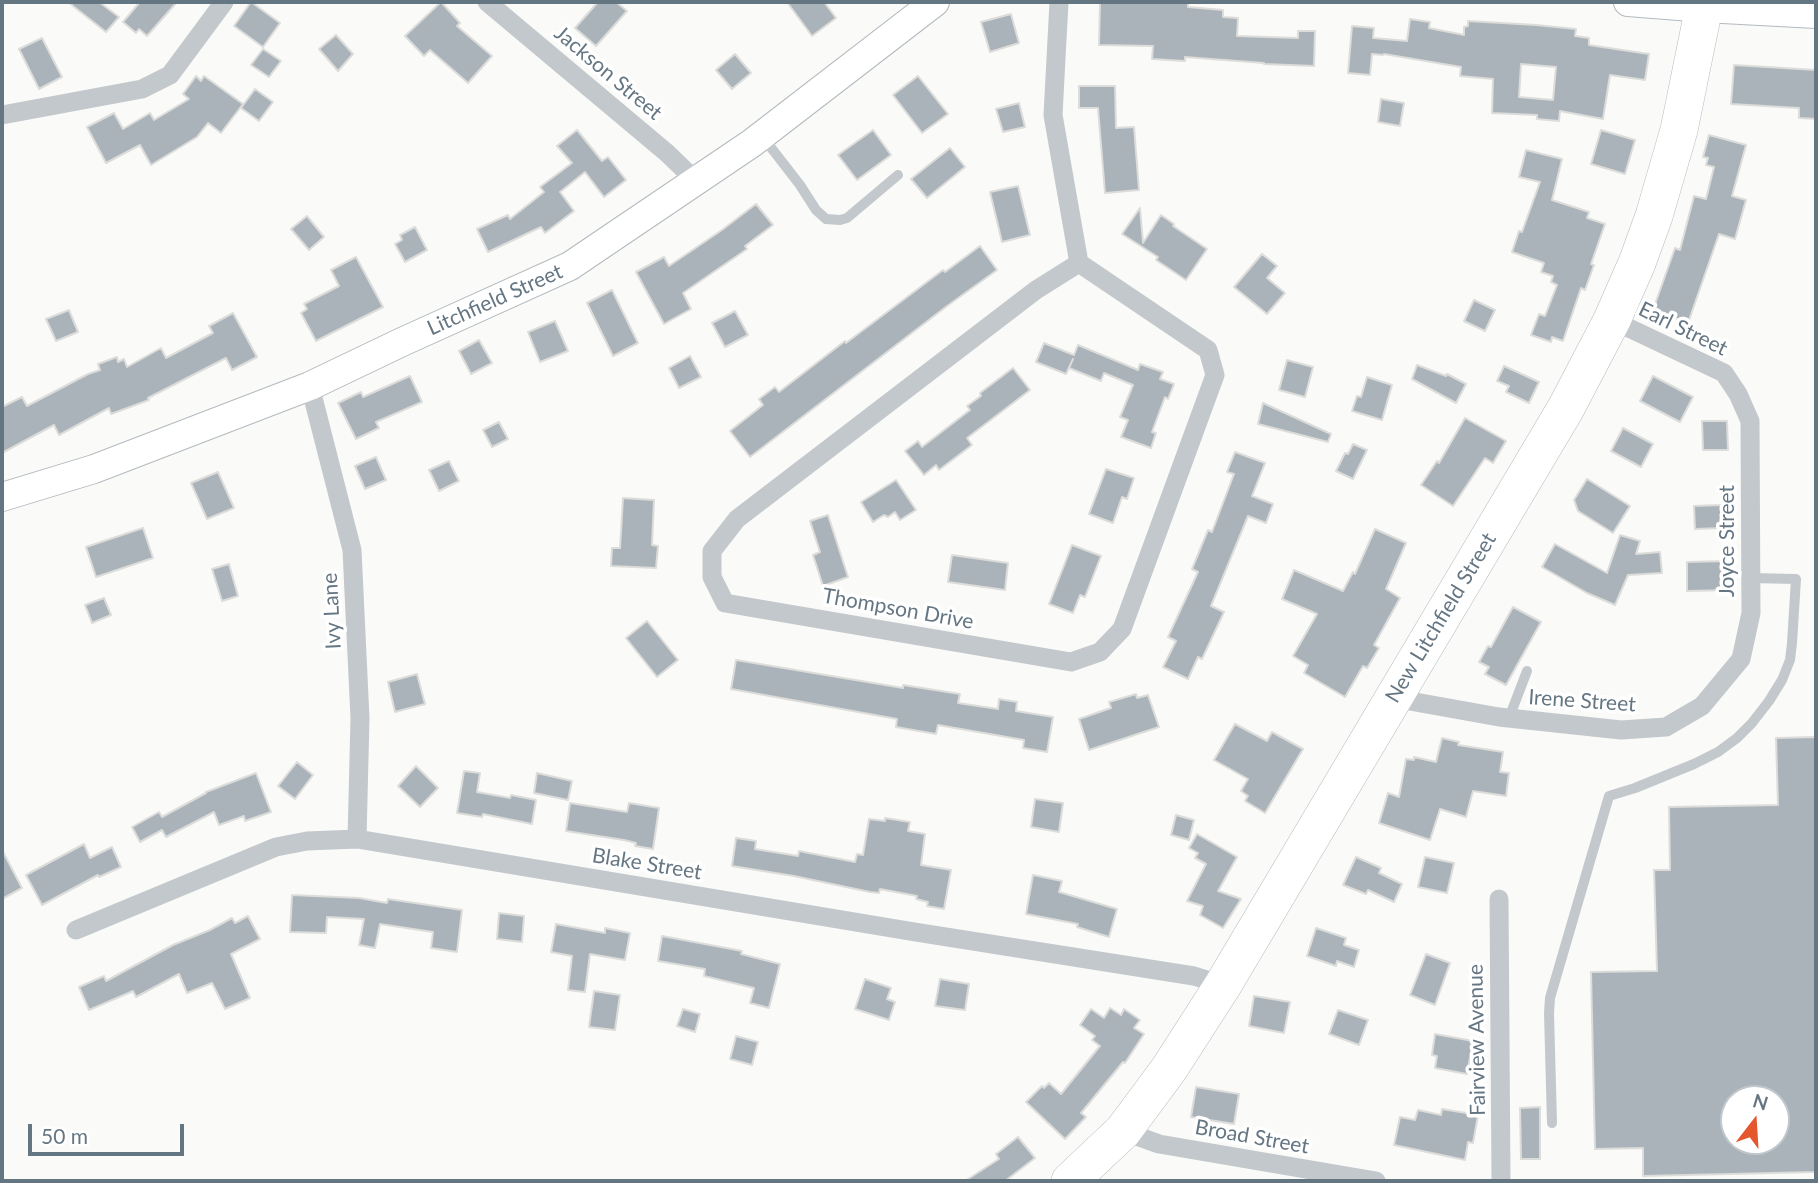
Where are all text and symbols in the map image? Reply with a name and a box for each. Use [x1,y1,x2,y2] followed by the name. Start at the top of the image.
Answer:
[549,21,667,125] street label: Jackson Street
[423,259,567,341] street label: Litchfield Street
[1634,297,1732,361] street label: Earl Street
[1714,485,1740,597] street label: Joyce Street
[1380,528,1502,708] street label: New Litchfield Street
[317,572,347,650] street label: Ivy Lane
[820,583,976,635] street label: Thompson Drive
[1528,685,1636,717] street label: Irene Street
[590,843,704,885] street label: Blake Street
[1463,964,1491,1116] street label: Fairview Avenue
[1720,1085,1790,1155] north arrow
[1750,1088,1771,1114] text: N
[32,1110,187,1154] scale bar
[1193,1115,1311,1159] street label: Broad Street
[41,1123,88,1148] text: 50 m

